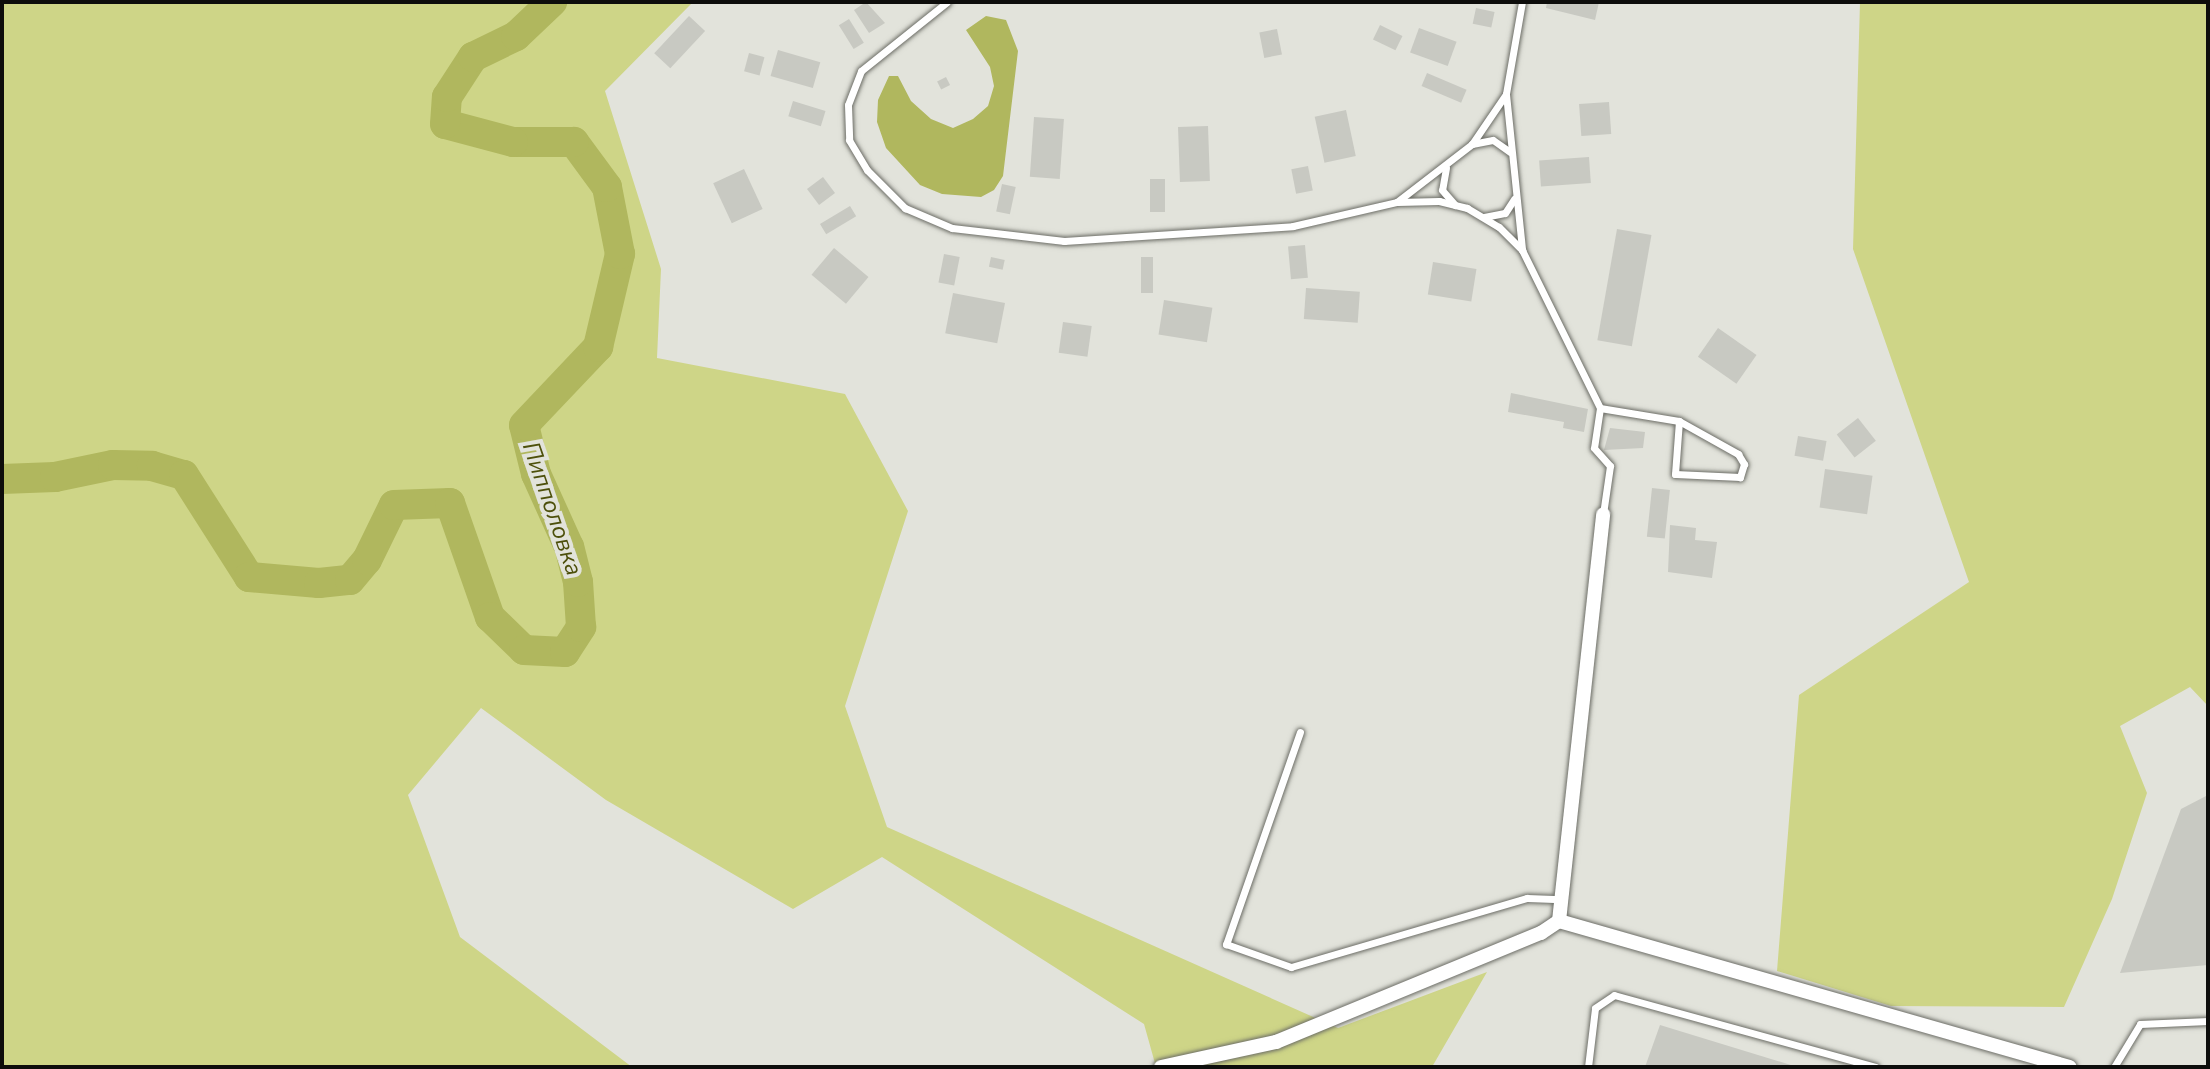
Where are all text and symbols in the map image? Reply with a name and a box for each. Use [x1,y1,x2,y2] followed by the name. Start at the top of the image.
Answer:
[516,438,588,580] water label: Пипполовка

